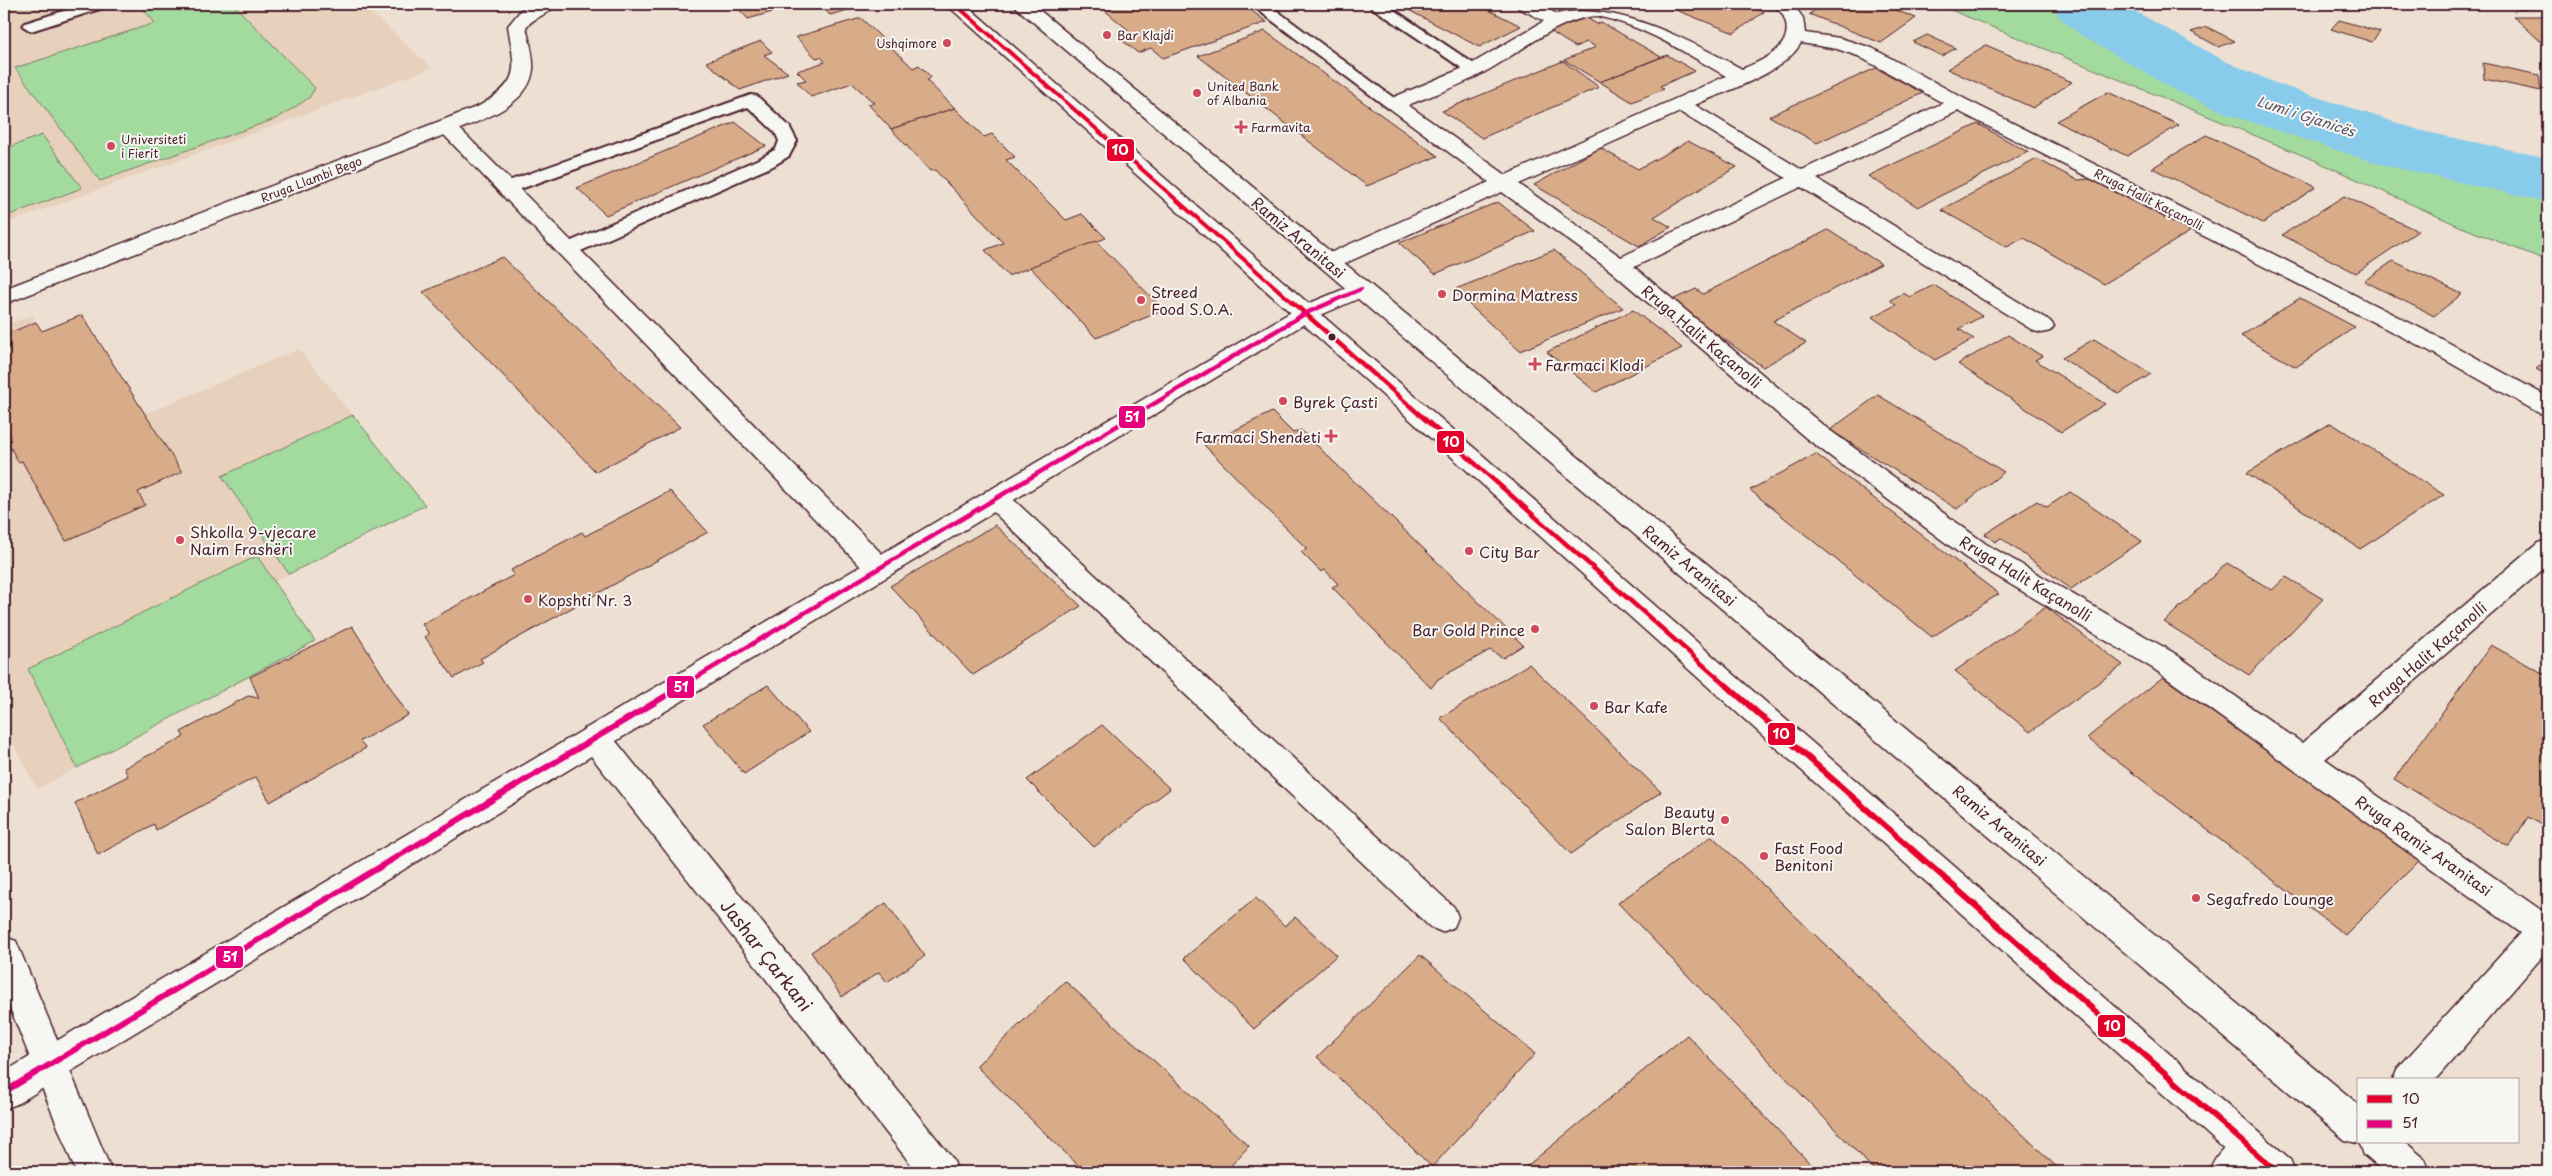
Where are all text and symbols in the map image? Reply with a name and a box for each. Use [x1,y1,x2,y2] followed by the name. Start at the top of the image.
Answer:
[1117,26,1174,44] place label: Bar Klajdi
[1101,29,1113,41] marker: Bar Klajdi
[876,34,937,52] place label: Ushqimore
[941,37,953,49] marker: Ushqimore
[1207,77,1279,109] place label: United Bank of Albania
[1191,87,1203,99] marker: United Bank of Albania
[2254,90,2359,142] water label: Lumi i Gjanicës
[1251,118,1311,136] place label: Farmavita
[1235,121,1247,133] marker: Farmavita
[121,130,186,162] place label: Universiteti i Fierit
[1106,138,1135,162] line badge: 10
[1111,139,1129,160] text: 10
[105,140,117,152] marker: Universiteti i Fierit
[258,151,365,207] street label: Rruga Llambi Bego
[2091,164,2207,234] street label: Rruga Halit Kaçanolli
[1247,191,1351,283] street label: Ramiz Aranitasi
[1637,279,1767,393] street label: Rruga Halit Kaçanolli
[1151,280,1233,320] place label: Streed Food S.O.A.
[1452,283,1578,306] place label: Dormina Matress
[1436,288,1448,300] marker: Dormina Matress
[1135,294,1147,306] marker: Streed Food S.O.A.
[1327,332,1337,342] unlabelled marker
[1545,353,1644,376] place label: Farmaci Klodi
[1529,358,1541,370] marker: Farmaci Klodi
[1293,390,1378,413] place label: Byrek Çasti
[1277,395,1289,407] marker: Byrek Çasti
[1118,405,1146,429] line badge: 51
[1124,406,1140,427] text: 51
[1195,425,1321,448] place label: Farmaci Shendeti
[1325,430,1337,442] marker: Farmaci Shendeti
[1436,430,1465,454] line badge: 10
[1442,431,1460,452] text: 10
[1638,519,1742,611] street label: Ramiz Aranitasi
[190,520,316,560] place label: Shkolla 9-vjecare Naim Frashëri
[1955,529,2097,627] street label: Rruga Halit Kaçanolli
[174,534,186,546] marker: Shkolla 9-vjecare Naim Frashëri
[1479,540,1540,563] place label: City Bar
[1463,545,1475,557] marker: City Bar
[538,588,632,611] place label: Kopshti Nr. 3
[522,593,534,605] marker: Kopshti Nr. 3
[2363,596,2491,712] street label: Rruga Halit Kaçanolli
[1412,618,1525,641] place label: Bar Gold Prince
[1529,623,1541,635] marker: Bar Gold Prince
[666,675,695,699] line badge: 51
[673,676,689,697] text: 51
[1604,695,1668,718] place label: Bar Kafe
[1588,700,1600,712] marker: Bar Kafe
[1767,722,1796,746] line badge: 10
[1772,723,1790,744] text: 10
[1948,779,2052,871] street label: Ramiz Aranitasi
[2351,789,2497,901] street label: Rruga Ramiz Aranitasi
[1625,800,1716,840] place label: Beauty Salon Blerta
[1719,814,1731,826] marker: Beauty Salon Blerta
[1774,836,1843,876] place label: Fast Food Benitoni
[1758,850,1770,862] marker: Fast Food Benitoni
[2206,887,2334,910] place label: Segafredo Lounge
[2190,892,2202,904] marker: Segafredo Lounge
[715,893,819,1017] street label: Jashar Çarkani
[215,945,244,969] line badge: 51
[222,946,238,967] text: 51
[2097,1014,2126,1038] line badge: 10
[2103,1015,2121,1036] text: 10
[2357,1078,2520,1144] legend
[2402,1086,2420,1109] text: 10
[2402,1110,2418,1133] text: 51

